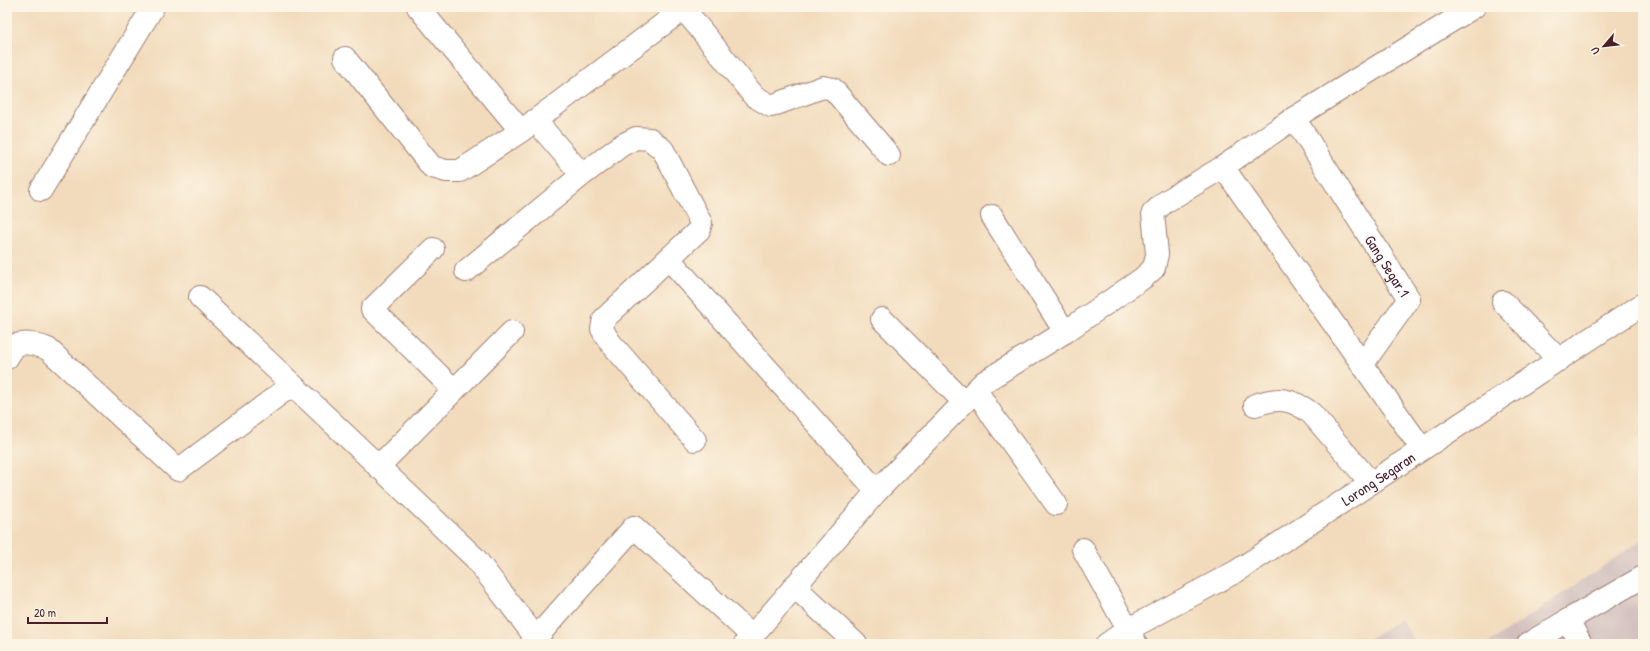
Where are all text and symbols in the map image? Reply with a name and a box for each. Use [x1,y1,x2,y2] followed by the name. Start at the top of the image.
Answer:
[1584,26,1624,66] north arrow
[1588,45,1603,57] text: U
[1360,231,1415,301] street label: Gang Segar.1
[1337,446,1419,510] street label: Lorong Segaran
[28,599,107,625] scale bar
[34,604,56,621] text: 20 m

